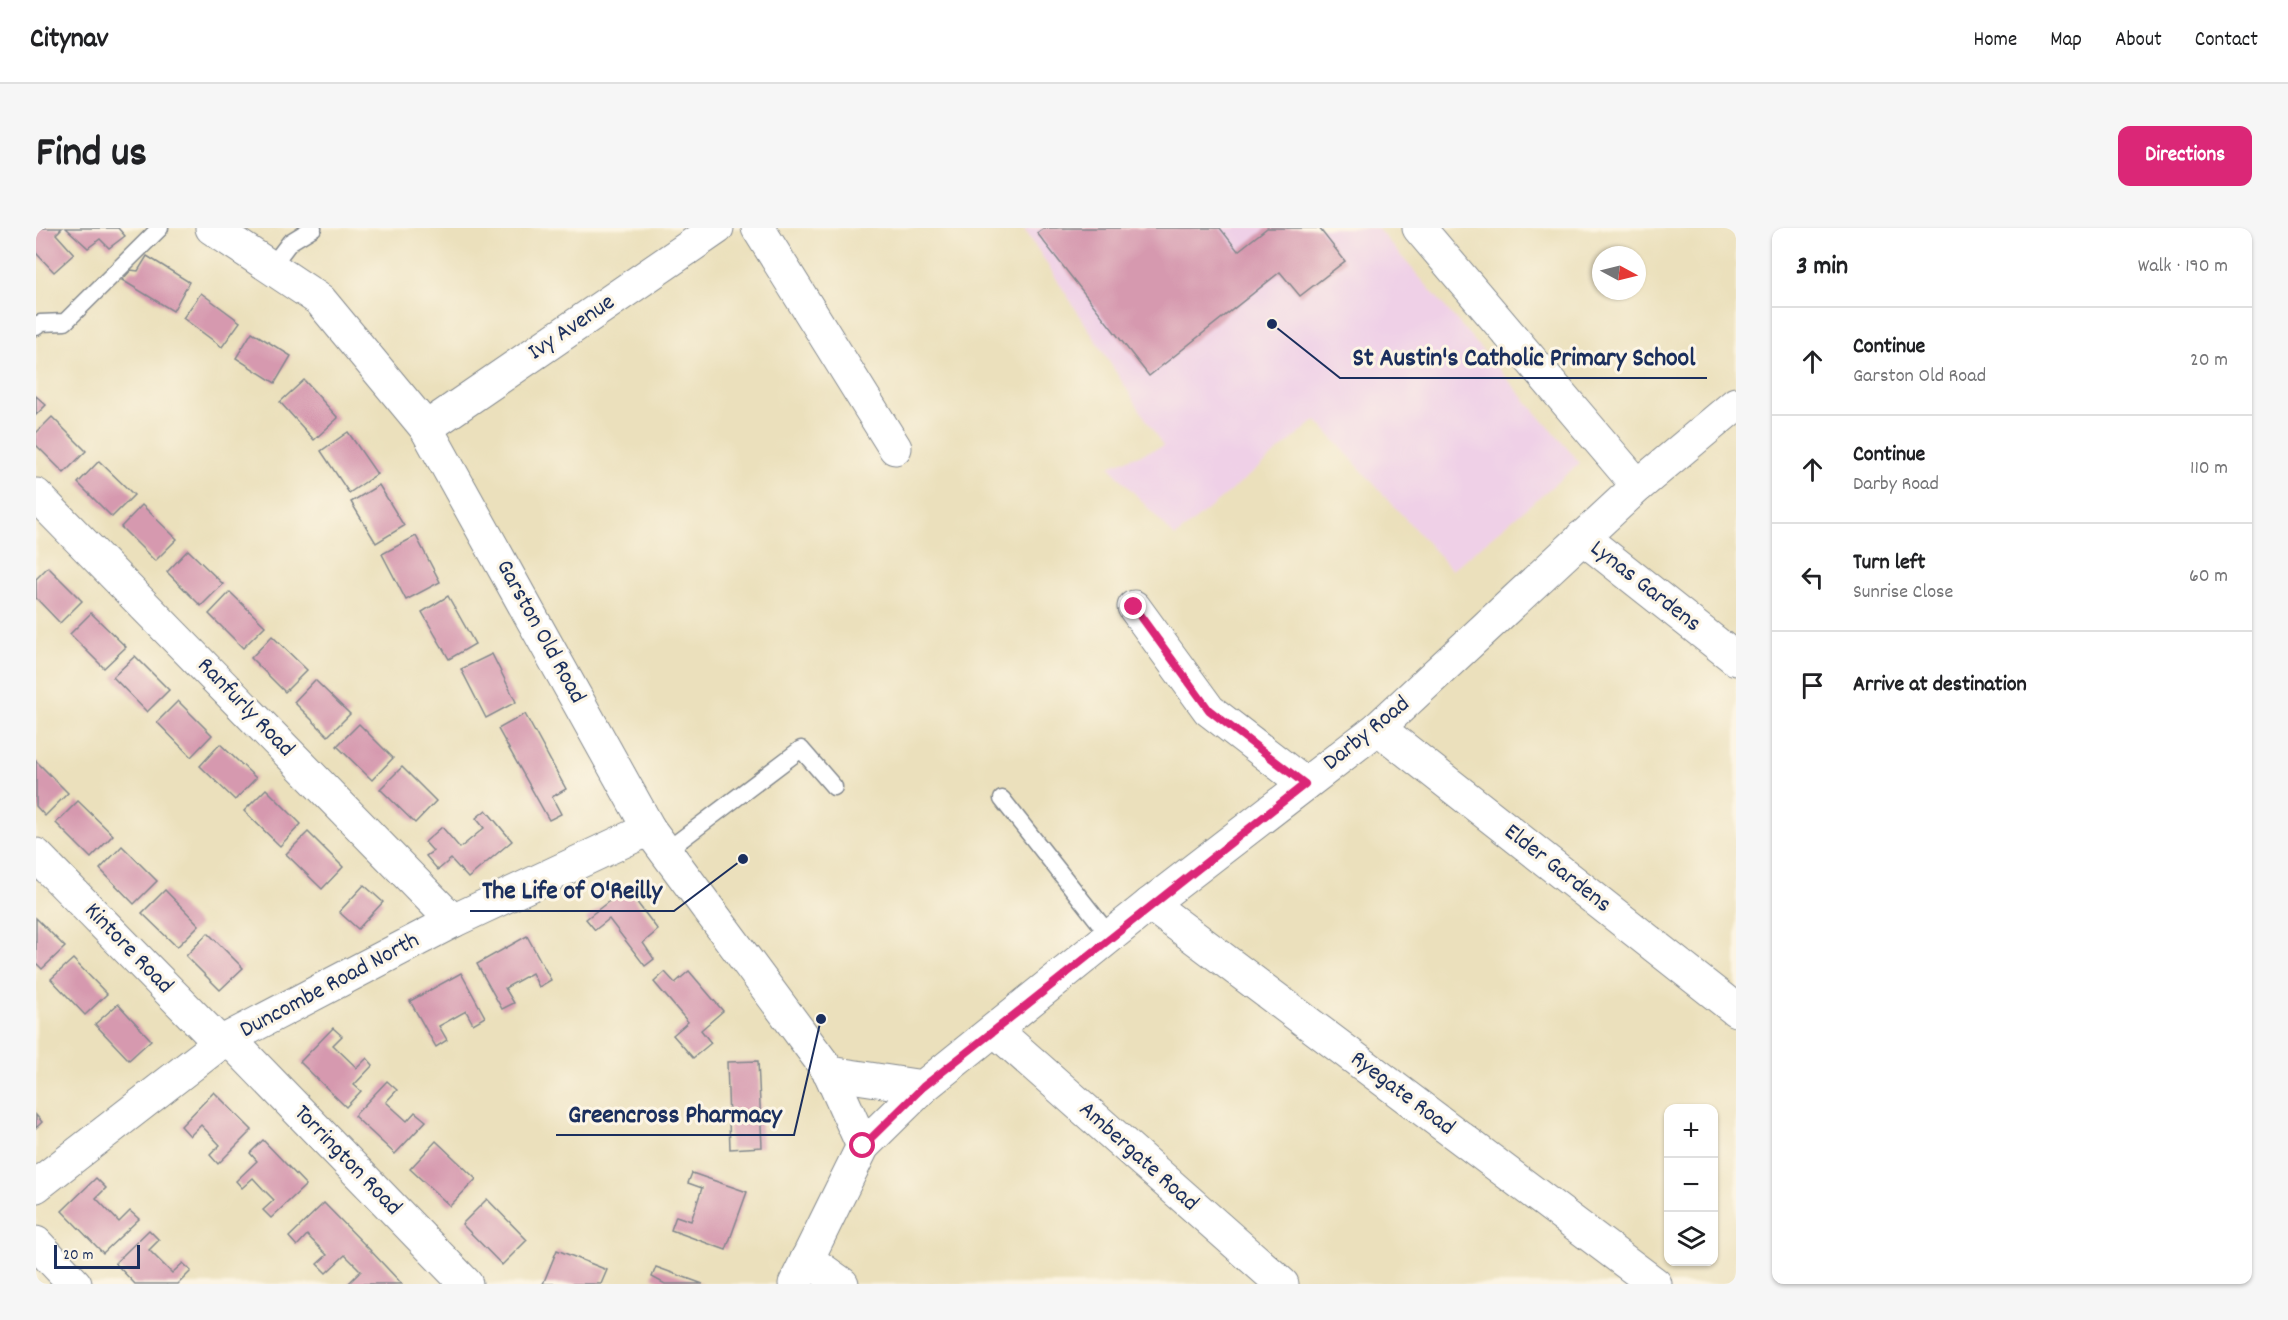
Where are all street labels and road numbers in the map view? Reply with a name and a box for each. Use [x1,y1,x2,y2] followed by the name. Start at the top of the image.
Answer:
[522,286,622,370] street label: Ivy Avenue
[1582,533,1708,641] street label: Lynas Gardens
[486,554,594,710] street label: Garston Old Road
[188,650,302,766] street label: Ranfurly Road
[1316,688,1418,780] street label: Darby Road
[1496,816,1618,922] street label: Elder Gardens
[75,895,181,1003] street label: Kintore Road
[234,924,426,1048] street label: Duncombe Road North
[1342,1043,1462,1145] street label: Ryegate Road
[1071,1094,1205,1220] street label: Ambergate Road
[285,1098,409,1224] street label: Torrington Road

